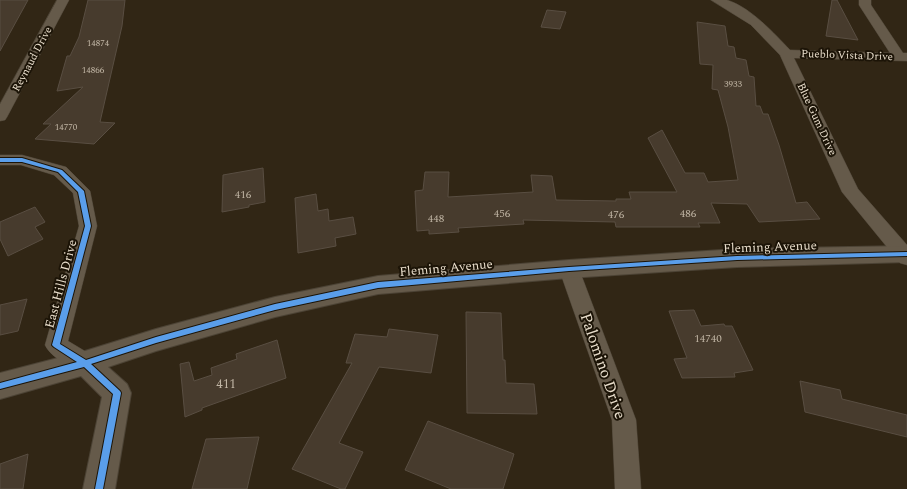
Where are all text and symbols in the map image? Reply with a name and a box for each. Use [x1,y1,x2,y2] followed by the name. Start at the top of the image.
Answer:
[8,23,56,95] street label: Reynaud Drive
[87,36,110,50] house number: 14874
[801,45,893,65] street label: Pueblo Vista Drive
[82,63,105,77] house number: 14866
[724,77,742,91] house number: 3933
[793,80,841,158] street label: Blue Gum Drive
[55,120,78,134] house number: 14770
[235,186,252,203] house number: 416
[494,205,511,222] house number: 456
[680,205,697,222] house number: 486
[608,206,625,223] house number: 476
[428,210,445,227] house number: 448
[723,235,817,259] street label: Fleming Avenue
[40,237,82,331] street label: East Hills Drive
[398,254,494,282] street label: Fleming Avenue
[574,310,632,422] street label: Palomino Drive
[694,330,722,347] house number: 14740
[216,374,236,394] house number: 411

